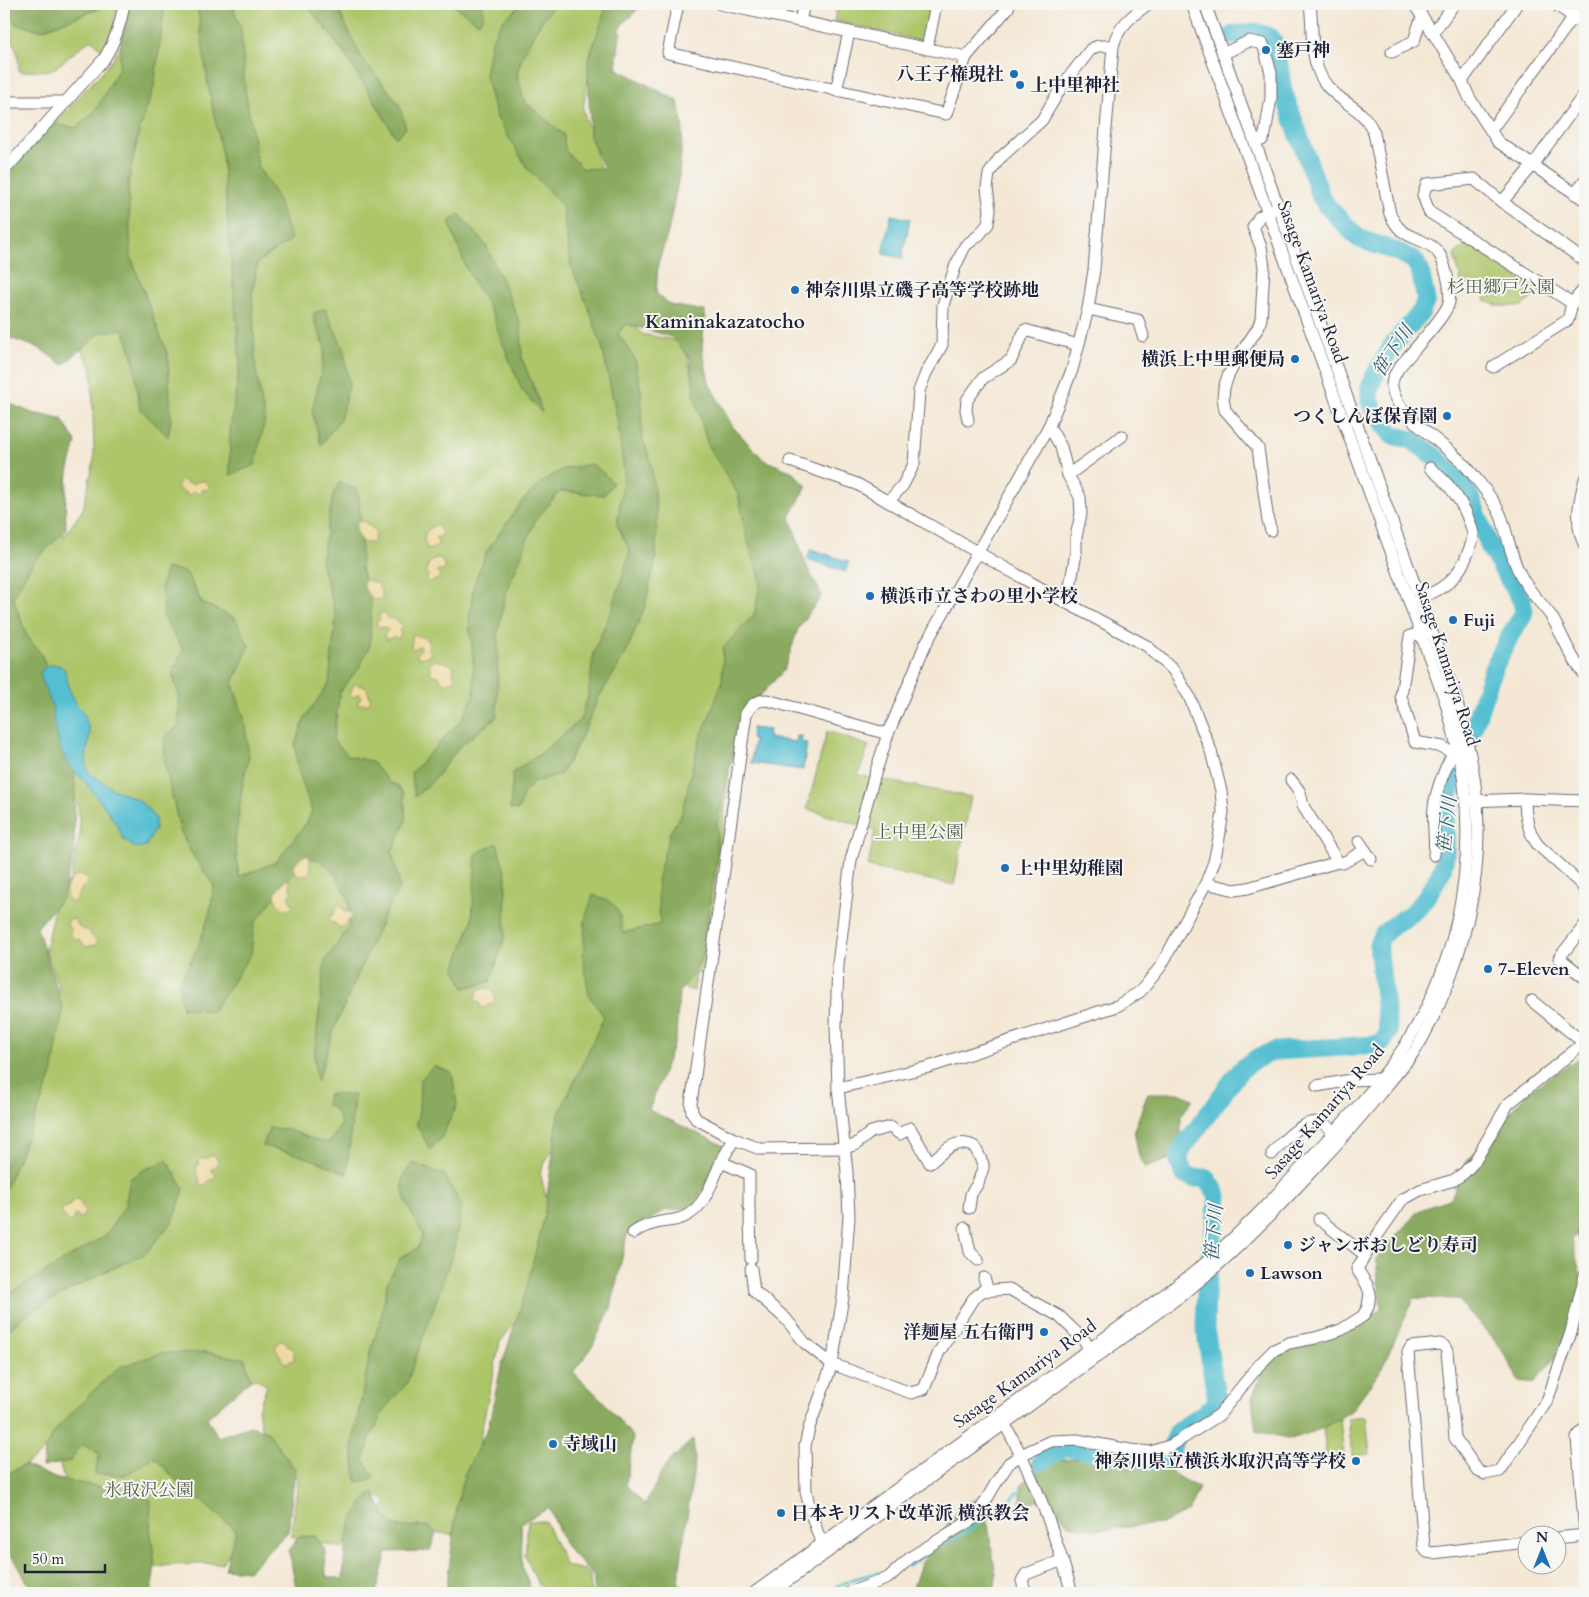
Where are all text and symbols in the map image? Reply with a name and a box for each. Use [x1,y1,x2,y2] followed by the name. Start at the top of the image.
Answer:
[1276,38,1330,63] place label: 塞戸神
[1260,44,1272,56] marker: 塞戸神
[896,62,1004,87] place label: 八王子権現社
[1008,68,1020,80] marker: 八王子権現社
[1030,73,1120,98] place label: 上中里神社
[1014,79,1026,91] marker: 上中里神社
[1271,197,1353,367] street label: Sasage Kamariya Road
[1447,275,1555,300] park label: 杉田郷戸公園
[805,278,1039,303] place label: 神奈川県立磯子高等学校跡地
[789,284,801,296] marker: 神奈川県立磯子高等学校跡地
[645,309,805,335] district label: Kaminakazatocho
[1366,318,1421,382] water label: 笹下川
[1141,347,1285,372] place label: 横浜上中里郵便局
[1289,353,1301,365] marker: 横浜上中里郵便局
[1293,404,1437,429] place label: つくしんぼ保育園
[1441,410,1453,422] marker: つくしんぼ保育園
[1409,579,1485,750] street label: Sasage Kamariya Road
[880,584,1078,609] place label: 横浜市立さわの里小学校
[864,590,876,602] marker: 横浜市立さわの里小学校
[1463,608,1496,633] place label: Fuji
[1447,614,1459,626] marker: Fuji
[1431,793,1463,855] water label: 笹下川
[874,820,964,845] park label: 上中里公園
[1015,856,1123,881] place label: 上中里幼稚園
[999,862,1011,874] marker: 上中里幼稚園
[1498,957,1570,982] place label: 7-Eleven
[1482,963,1494,975] marker: 7-Eleven
[1259,1039,1391,1185] street label: Sasage Kamariya Road
[1199,1201,1230,1263] water label: 笹下川
[1298,1233,1478,1258] place label: ジャンボおしどり寿司
[1282,1239,1294,1251] marker: ジャンボおしどり寿司
[1260,1261,1323,1286] place label: Lawson
[1244,1267,1256,1279] marker: Lawson
[948,1313,1102,1434] street label: Sasage Kamariya Road
[903,1320,1034,1345] place label: 洋麺屋 五右衛門
[1038,1326,1050,1338] marker: 洋麺屋 五右衛門
[563,1432,617,1457] place label: 寺域山
[547,1438,559,1450] marker: 寺域山
[1094,1449,1346,1474] place label: 神奈川県立横浜氷取沢高等学校
[1350,1455,1362,1467] marker: 神奈川県立横浜氷取沢高等学校
[104,1478,194,1503] park label: 氷取沢公園
[791,1501,1029,1526] place label: 日本キリスト改革派 横浜教会
[775,1507,787,1519] marker: 日本キリスト改革派 横浜教会
[1516,1524,1566,1574] north arrow
[1536,1528,1548,1547] text: N
[25,1542,105,1574] scale bar
[32,1549,64,1569] text: 50 m

